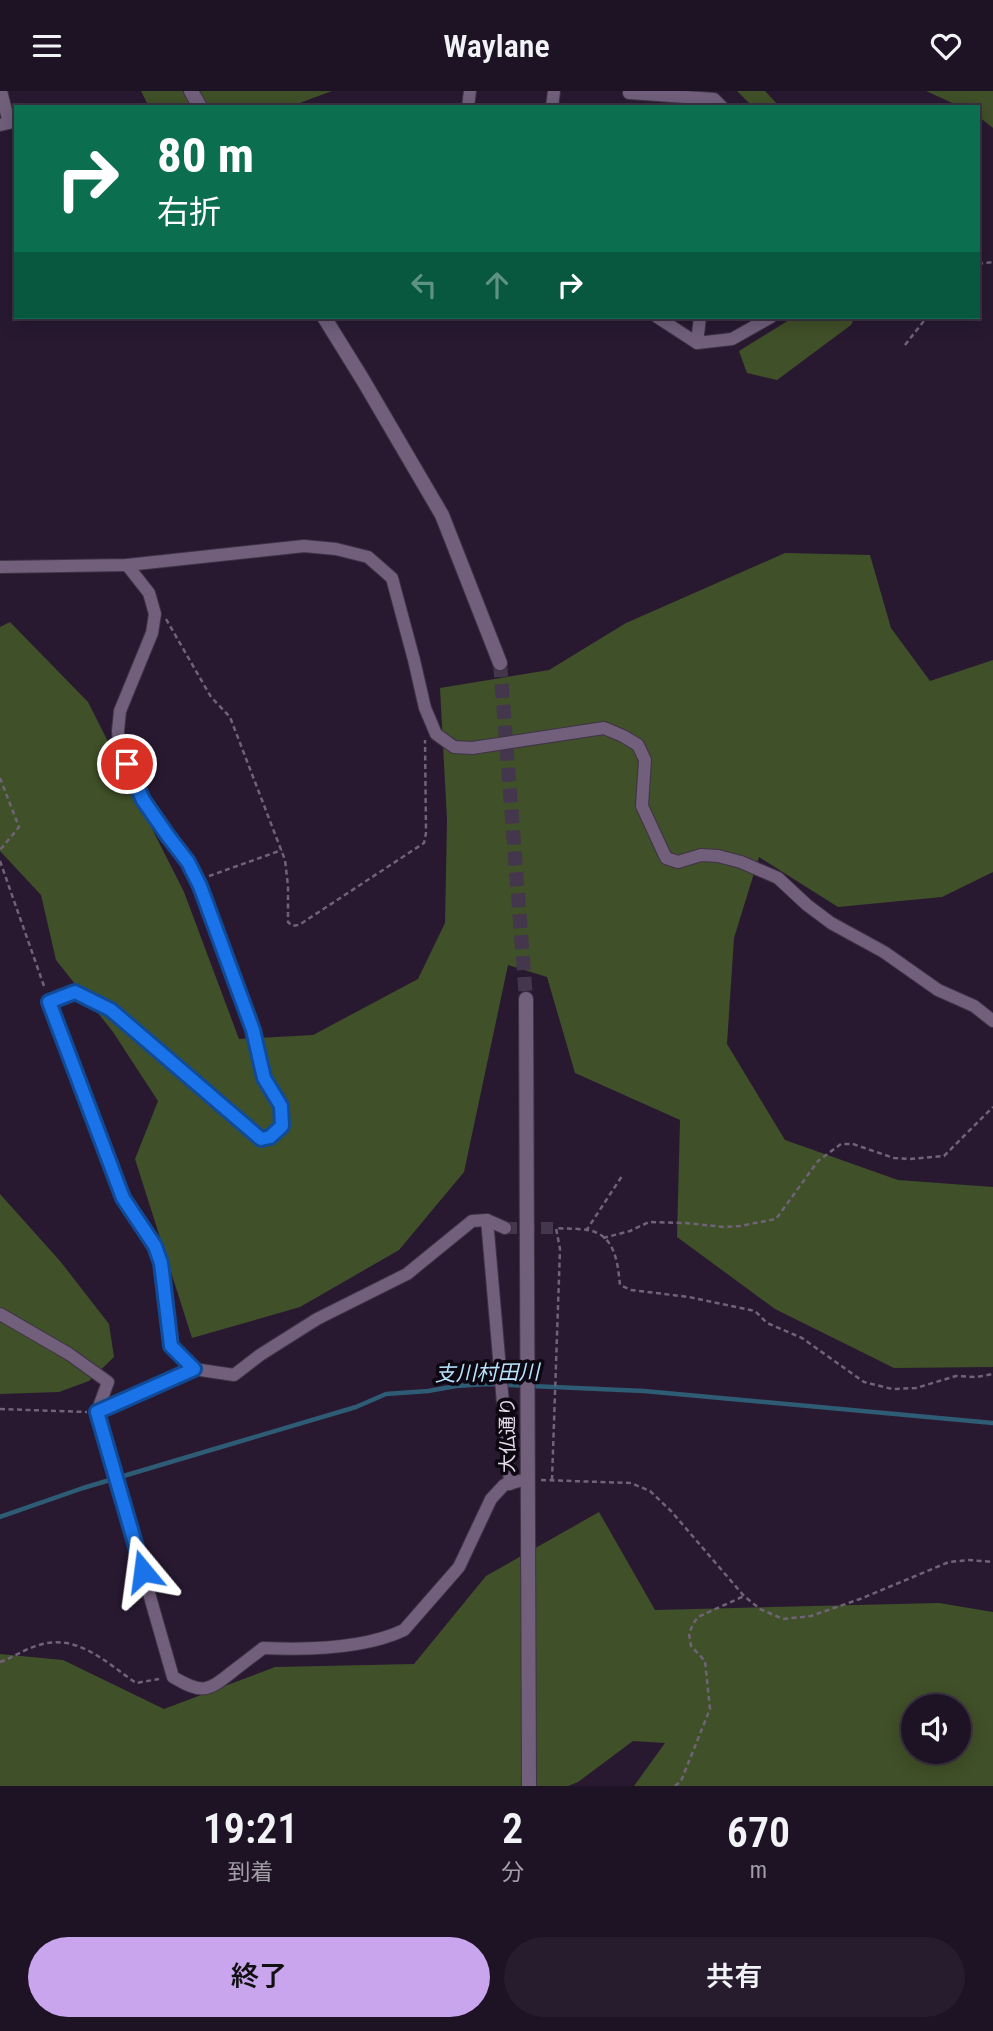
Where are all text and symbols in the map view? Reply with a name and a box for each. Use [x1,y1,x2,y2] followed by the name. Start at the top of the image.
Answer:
[28,27,66,65] icon: menu
[443,27,550,65] text: Waylane
[927,27,965,65] icon: heart
[157,127,254,184] text: 80 m
[42,133,133,224] icon: right
[157,193,221,231] text: 右折
[405,266,443,304] icon: left
[478,266,516,304] icon: ahead
[551,266,589,304] icon: right
[97,734,157,794] pin
[108,745,146,783] icon: arrive
[434,1360,542,1386] water label: 支川村田川
[496,1397,519,1473] street label: 大仏通り
[106,1534,180,1608] position arrow
[901,1694,971,1764] map controls
[901,1694,971,1764] button: sound
[203,1804,298,1853] text: 19:21
[502,1804,523,1853] text: 2
[727,1808,790,1857] text: 670
[750,1857,767,1884] text: m
[228,1859,274,1886] text: 到着
[501,1859,524,1886] text: 分
[28,1937,490,2017] button: 終了
[504,1937,965,2017] button: 共有

